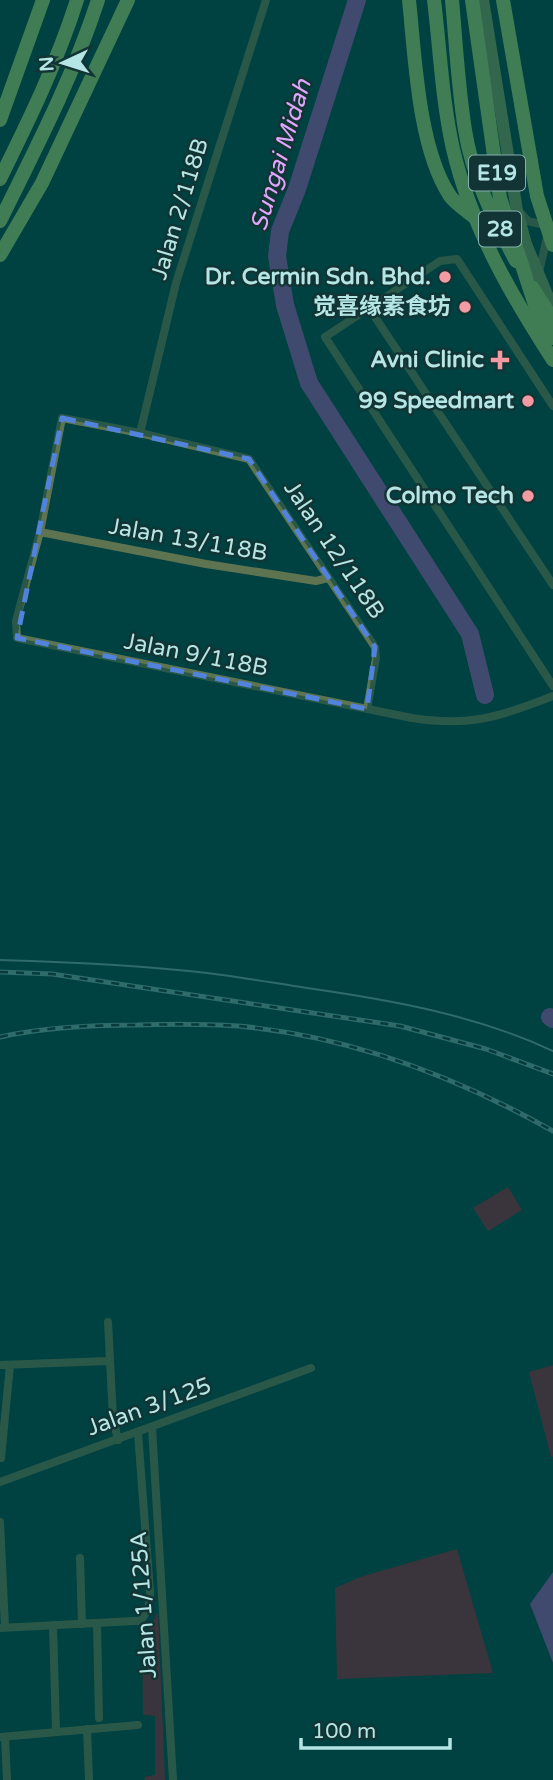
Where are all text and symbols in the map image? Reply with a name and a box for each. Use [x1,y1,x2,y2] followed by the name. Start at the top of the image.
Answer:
[28,28,98,98] north arrow
[36,56,59,72] text: N
[244,74,318,234] water label: Sungai Midah
[145,135,215,283] street label: Jalan 2/118B
[469,156,525,190] road number: E19
[479,212,521,246] road number: 28
[205,263,431,291] place label: Dr. Cermin Sdn. Bhd.
[437,269,453,285] marker: Dr. Cermin Sdn. Bhd.
[313,293,451,321] place label: 觉喜缘素食坊
[457,299,473,315] marker: 觉喜缘素食坊
[370,346,484,374] place label: Avni Clinic
[490,350,510,370] marker: Avni Clinic
[358,387,514,415] place label: 99 Speedmart
[520,393,536,409] marker: 99 Speedmart
[277,476,391,624] street label: Jalan 12/118B
[386,482,514,510] place label: Colmo Tech
[520,488,536,504] marker: Colmo Tech
[106,512,270,568] street label: Jalan 13/118B
[122,627,270,683] street label: Jalan 9/118B
[83,1372,215,1442] street label: Jalan 3/125
[125,1530,163,1680] street label: Jalan 1/125A
[301,1706,450,1750] scale bar
[312,1719,376,1744] text: 100 m

